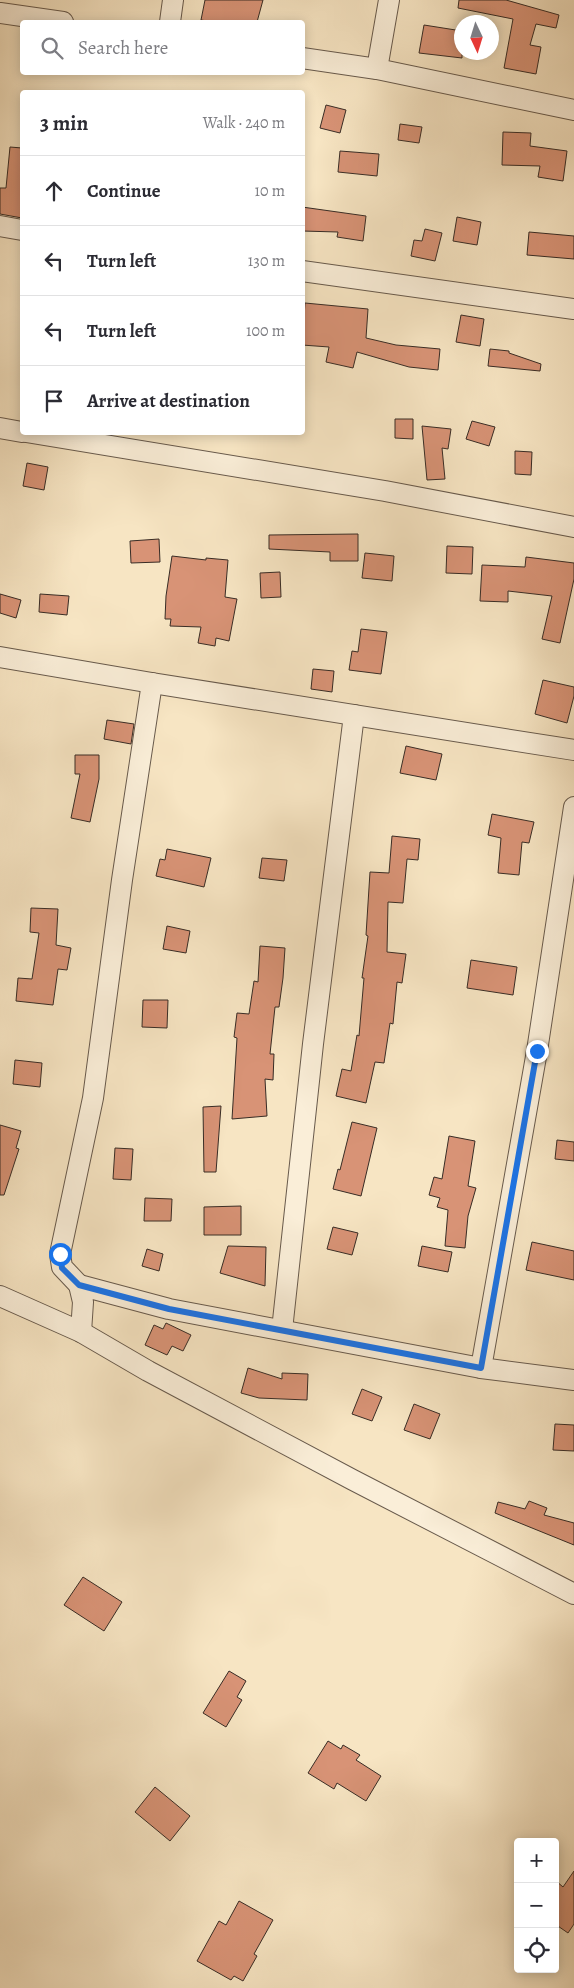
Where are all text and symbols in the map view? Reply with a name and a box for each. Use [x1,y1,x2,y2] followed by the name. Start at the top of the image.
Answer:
[454,15,499,60] north arrow
[20,20,305,75] search box
[38,34,66,62] icon: search
[78,35,168,61] text: Search here
[40,109,88,137] text: 3 min
[203,112,285,134] text: Walk · 240 m
[40,177,68,205] icon: ahead
[87,178,161,204] text: Continue
[255,180,285,202] text: 10 m
[40,247,68,275] icon: left
[87,248,156,274] text: Turn left
[248,250,285,272] text: 130 m
[40,317,68,345] icon: left
[87,318,156,344] text: Turn left
[246,320,285,342] text: 100 m
[40,387,68,415] icon: arrive
[87,388,250,414] text: Arrive at destination
[526,1040,549,1063] route end
[49,1243,72,1266] route start
[514,1838,559,1973] map controls
[514,1838,559,1883] button: +
[514,1883,559,1928] button: −
[514,1928,559,1973] button: locate

